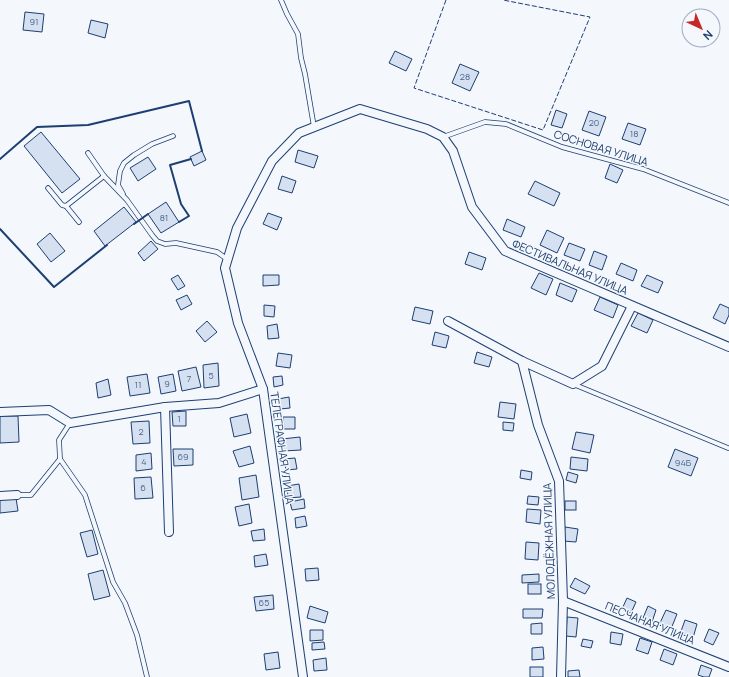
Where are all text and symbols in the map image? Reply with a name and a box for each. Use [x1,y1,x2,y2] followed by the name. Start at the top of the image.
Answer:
[681,8,721,48] north arrow
[29,15,39,28] house number: 91
[700,27,716,44] text: N
[460,70,470,83] house number: 28
[589,116,599,129] house number: 20
[552,126,650,169] street label: СОСНОВАЯ УЛИЦА
[630,127,638,140] house number: 18
[160,211,168,224] house number: 81
[510,235,630,298] street label: ФЕСТИВАЛЬНАЯ УЛИЦА
[208,369,214,382] house number: 5
[187,372,192,385] house number: 7
[164,377,170,390] house number: 9
[134,378,142,391] house number: 11
[267,391,298,505] street label: ТЕЛЕГРАФНАЯ УЛИЦА
[177,412,181,425] house number: 1
[138,425,144,438] house number: 2
[177,450,189,463] house number: 69
[141,455,147,468] house number: 4
[675,456,692,469] house number: 94Б
[140,481,146,494] house number: 6
[539,483,558,599] street label: МОЛОДЁЖНАЯ УЛИЦА
[259,596,269,609] house number: 65
[603,598,697,647] street label: ПЕСЧАНАЯ УЛИЦА

